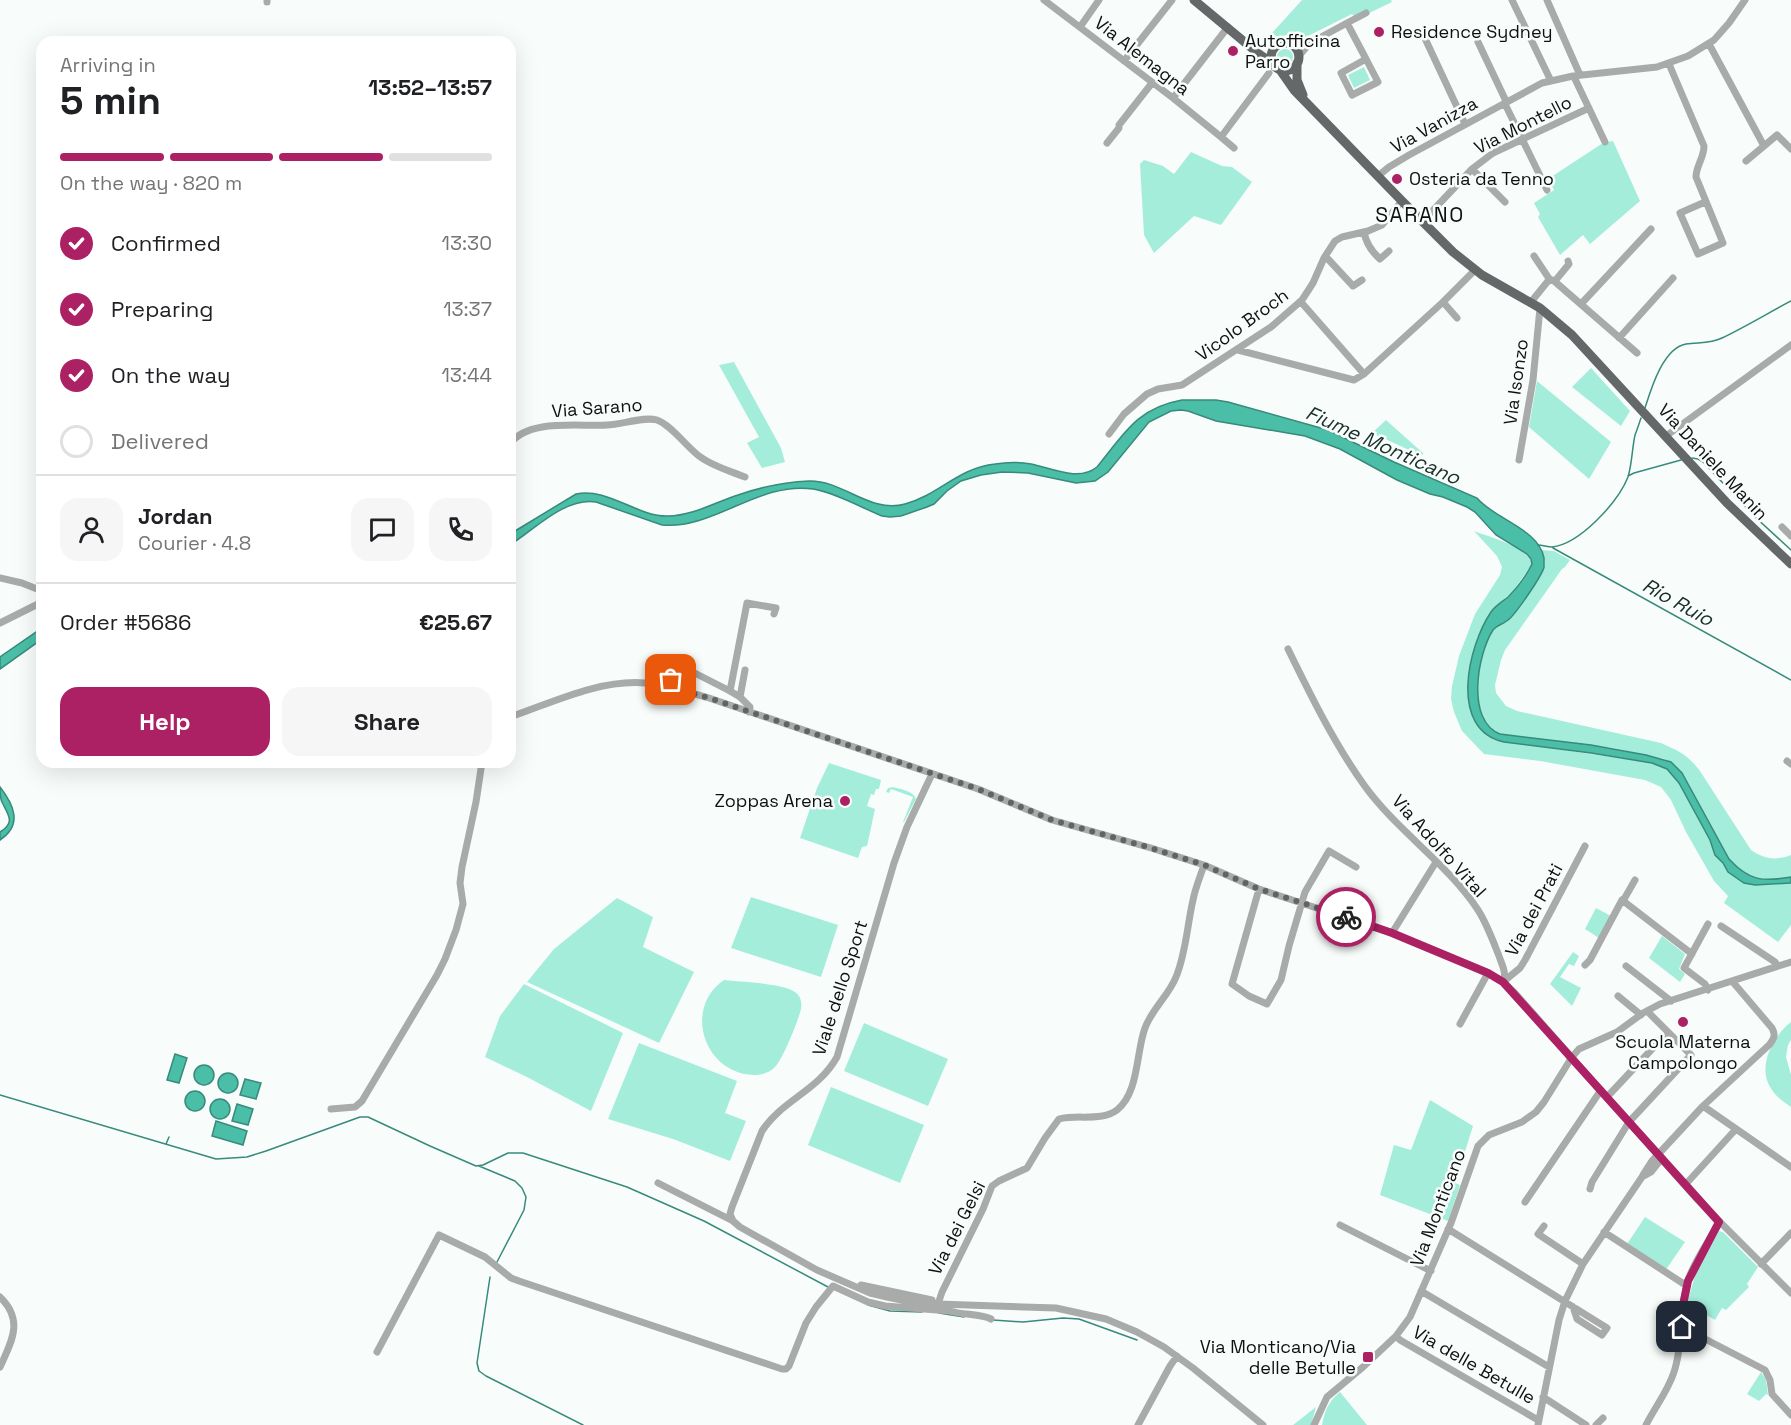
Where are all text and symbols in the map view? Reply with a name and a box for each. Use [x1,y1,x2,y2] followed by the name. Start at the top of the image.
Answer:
[1090,11,1195,100] street label: Via Alemagna
[1391,20,1553,43] place label: Residence Sydney
[1372,25,1386,39] marker: Residence Sydney
[1245,29,1340,73] place label: Autofficina Parro
[1226,44,1240,58] marker: Autofficina Parro
[60,52,156,78] text: Arriving in
[368,73,492,101] text: 13:52–13:57
[60,76,161,125] text: 5 min
[1470,90,1575,159] street label: Via Montello
[1386,91,1481,158] street label: Via Vanizza
[1409,167,1554,190] place label: Osteria da Tenno
[60,170,242,196] text: On the way · 820 m
[1390,172,1404,186] marker: Osteria da Tenno
[1375,201,1465,228] district label: SARANO
[60,227,93,260] icon: check
[111,229,221,257] text: Confirmed
[442,230,492,256] text: 13:30
[1191,283,1293,366] street label: Vicolo Broch
[60,293,93,326] icon: check
[111,295,213,323] text: Preparing
[443,296,492,322] text: 13:37
[1498,337,1533,426] street label: Via Isonzo
[60,359,93,392] icon: check
[111,361,230,389] text: On the way
[442,362,492,388] text: 13:44
[551,393,643,422] street label: Via Sarano
[1302,399,1465,491] water label: Fiume Monticano
[1653,399,1773,525] street label: Via Daniele Manin
[111,427,209,455] text: Delivered
[60,498,123,561] button: person
[351,498,414,561] button: chat
[429,498,492,561] button: phone
[138,502,213,530] text: Jordan
[138,530,251,556] text: Courier · 4.8
[1638,572,1719,632] water label: Rio Ruio
[60,608,191,636] text: Order #5686
[419,608,492,636] text: €25.67
[645,654,696,705] pin
[654,663,687,696] icon: bag
[60,687,270,756] button: Help
[282,687,492,756] button: Share
[715,789,833,812] place label: Zoppas Arena
[1387,790,1492,902] street label: Via Adolfo Vital
[838,794,852,808] marker: Zoppas Arena
[1500,860,1568,960] street label: Via dei Prati
[1316,887,1376,947] courier
[1330,901,1363,934] icon: bike
[807,917,872,1059] street label: Viale dello Sport
[1676,1015,1690,1029] marker: Scuola Materna Campolongo
[1615,1030,1751,1074] place label: Scuola Materna Campolongo
[1405,1146,1470,1270] street label: Via Monticano
[923,1177,990,1279] street label: Via dei Gelsi
[1656,1301,1707,1352] pin
[1665,1310,1698,1343] icon: home
[1409,1320,1540,1409] street label: Via delle Betulle
[1200,1335,1356,1379] place label: Via Monticano/Via delle Betulle
[1361,1350,1375,1364] marker: Via Monticano/Via delle Betulle

